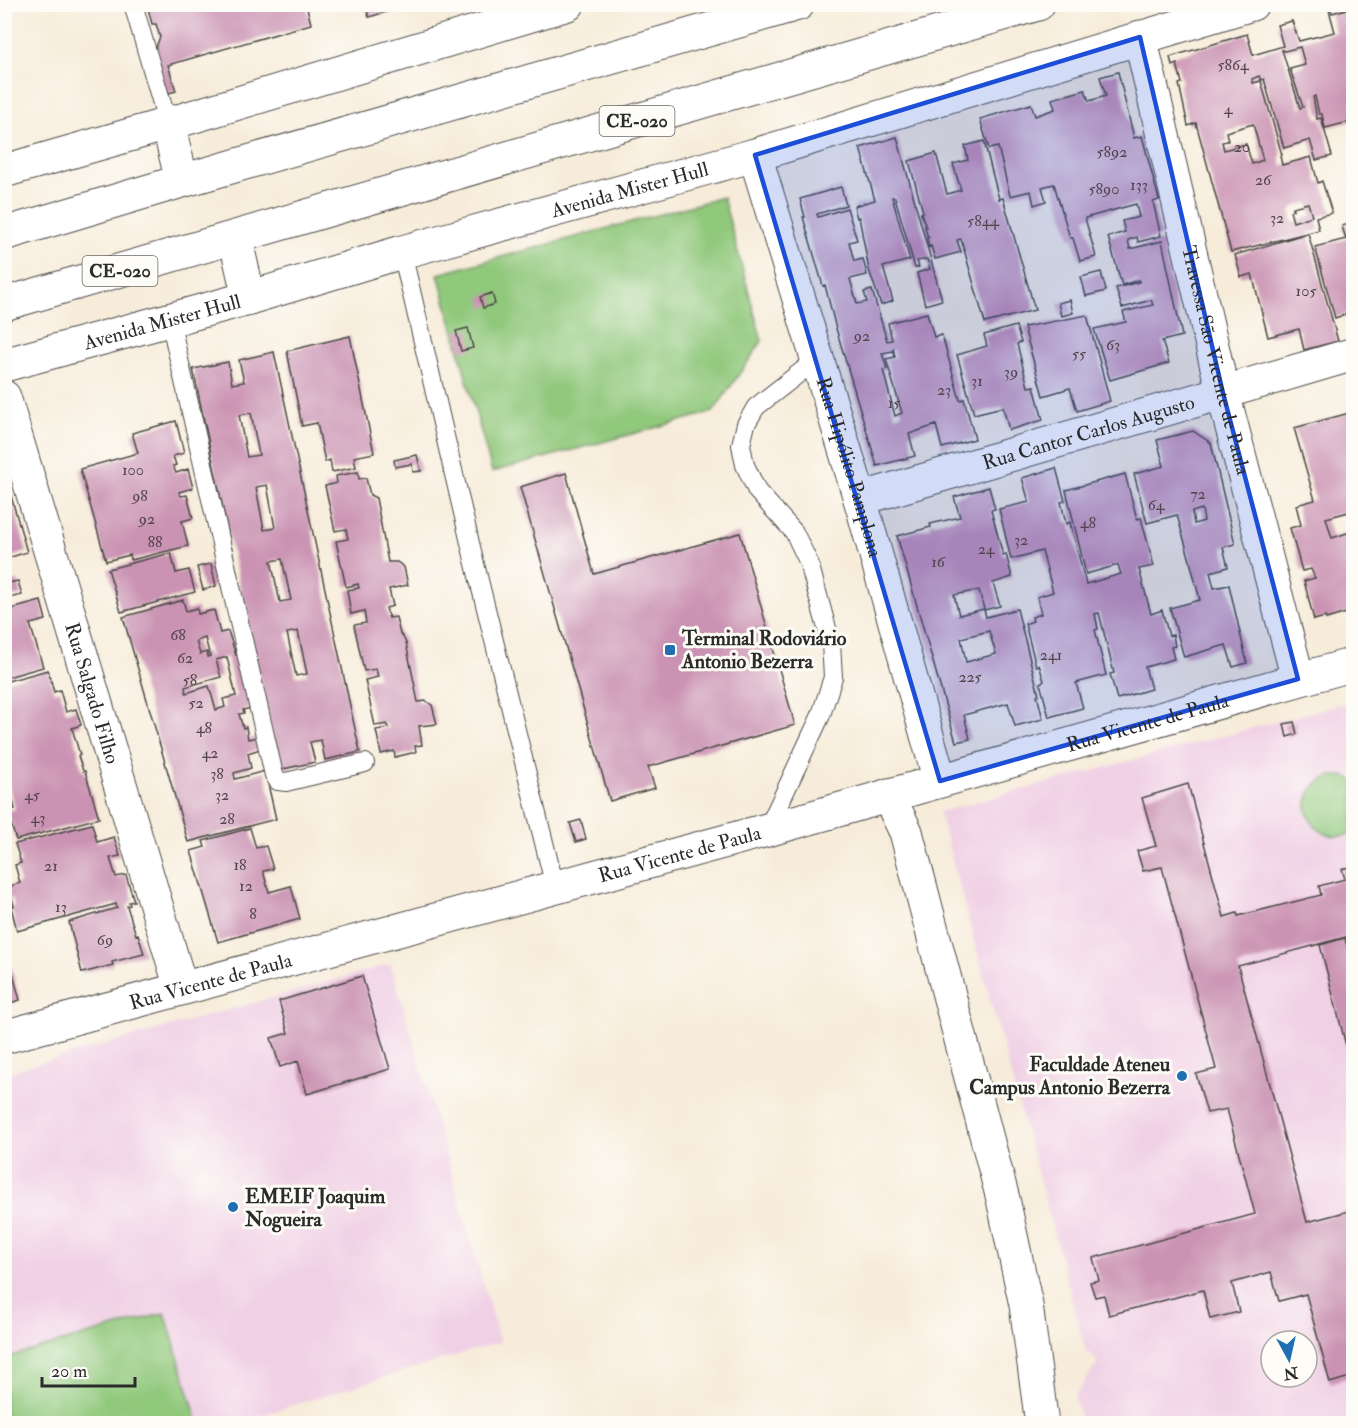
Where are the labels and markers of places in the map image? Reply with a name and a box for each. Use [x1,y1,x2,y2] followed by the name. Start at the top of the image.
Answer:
[681,626,847,674] place label: Terminal Rodoviário Antonio Bezerra
[663,643,677,657] marker: Terminal Rodoviário Antonio Bezerra
[969,1052,1171,1101] place label: Faculdade Ateneu Campus Antonio Bezerra
[1175,1069,1189,1083] marker: Faculdade Ateneu Campus Antonio Bezerra
[244,1184,386,1233] place label: EMEIF Joaquim Nogueira
[226,1200,240,1214] marker: EMEIF Joaquim Nogueira

